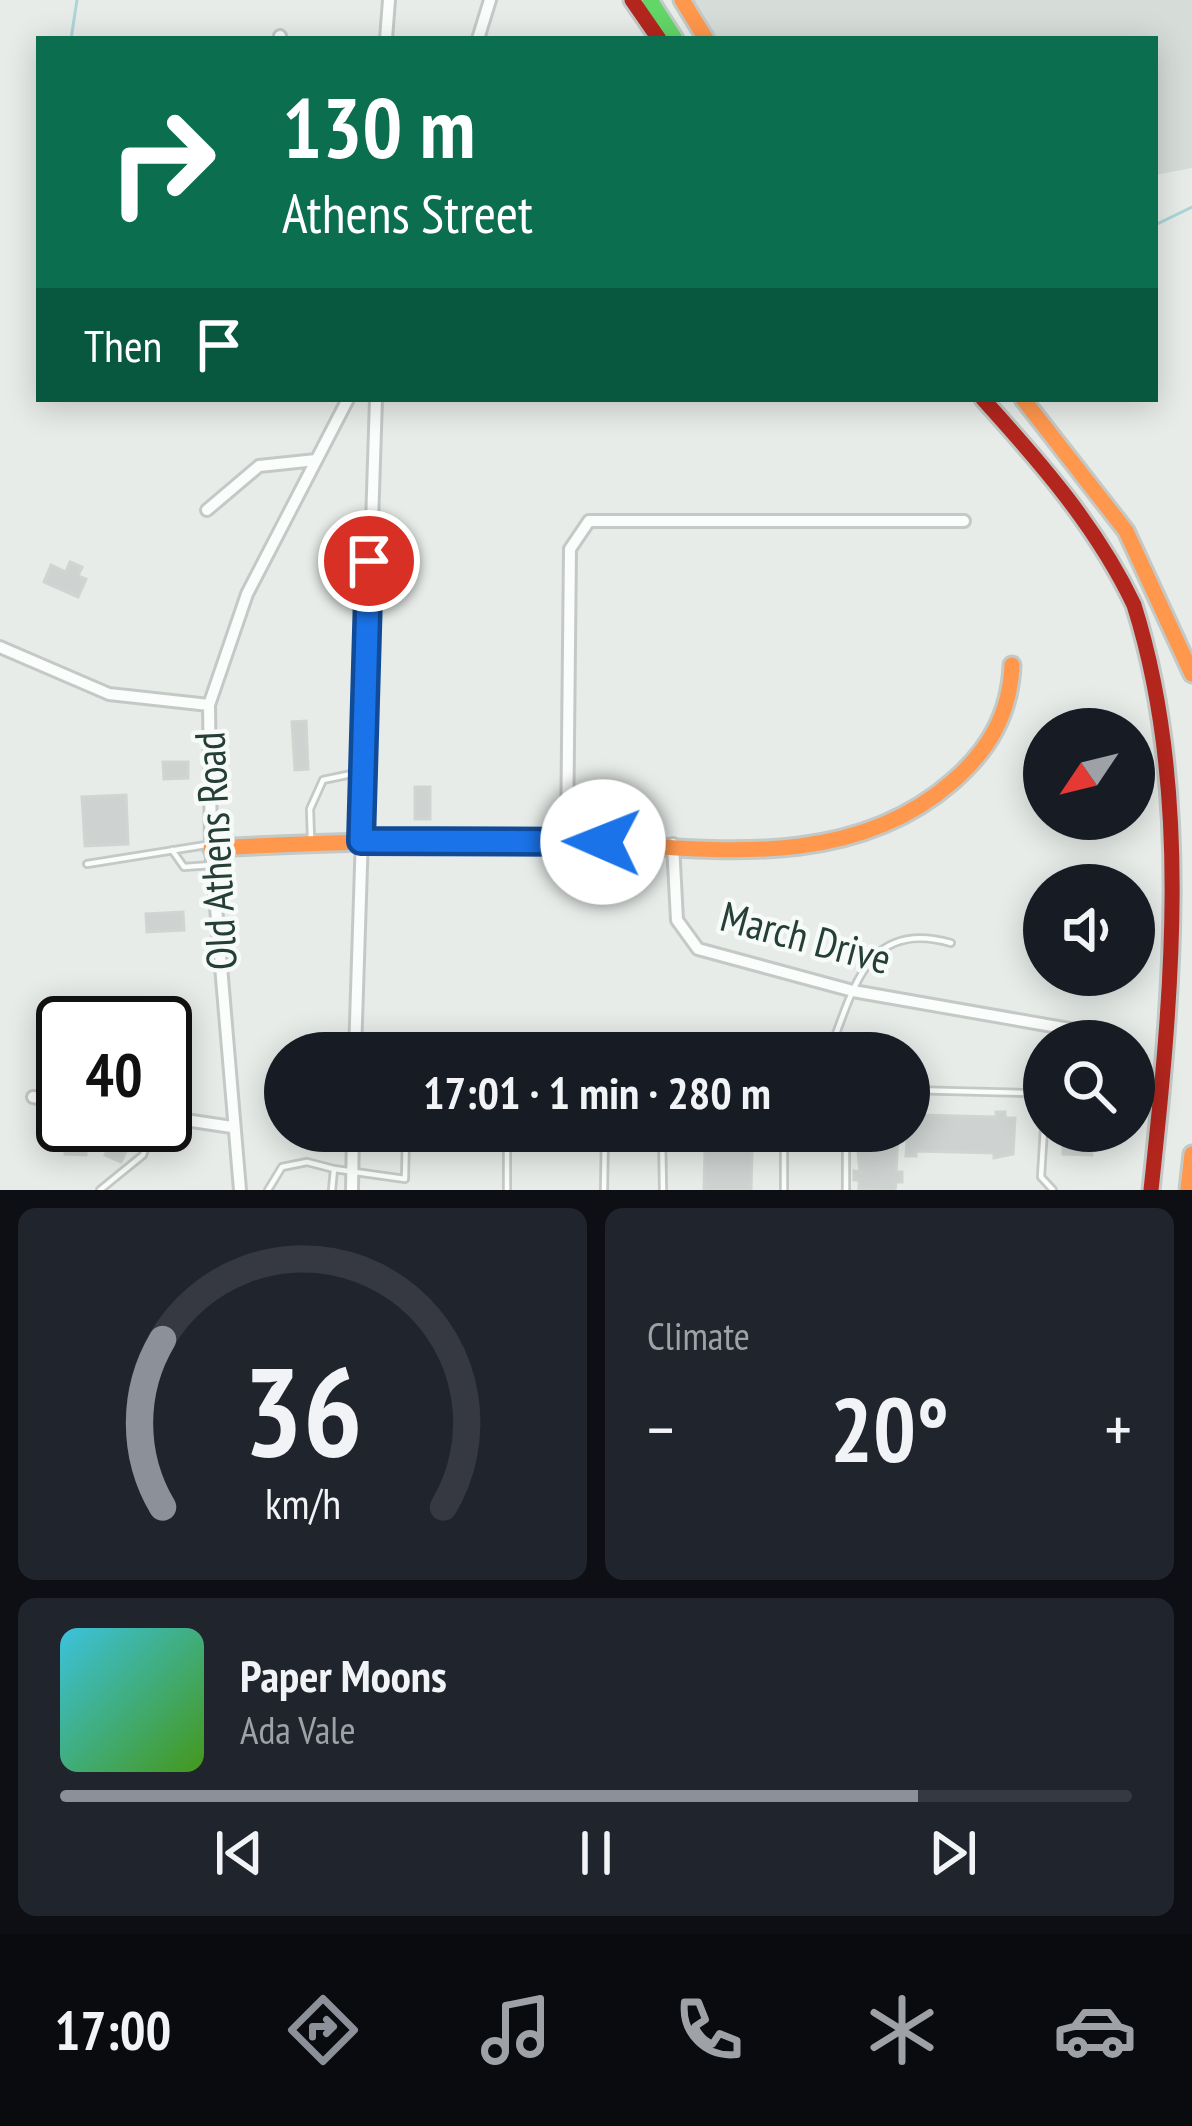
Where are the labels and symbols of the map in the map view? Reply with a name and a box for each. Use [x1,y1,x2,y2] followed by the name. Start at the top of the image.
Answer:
[318,510,420,612] pin
[1023,708,1155,840] north arrow
[181,730,249,972] street label: Old Athens Road
[540,779,666,905] position arrow
[715,888,897,986] street label: March Drive
[36,996,192,1152] speed limit sign: 40

